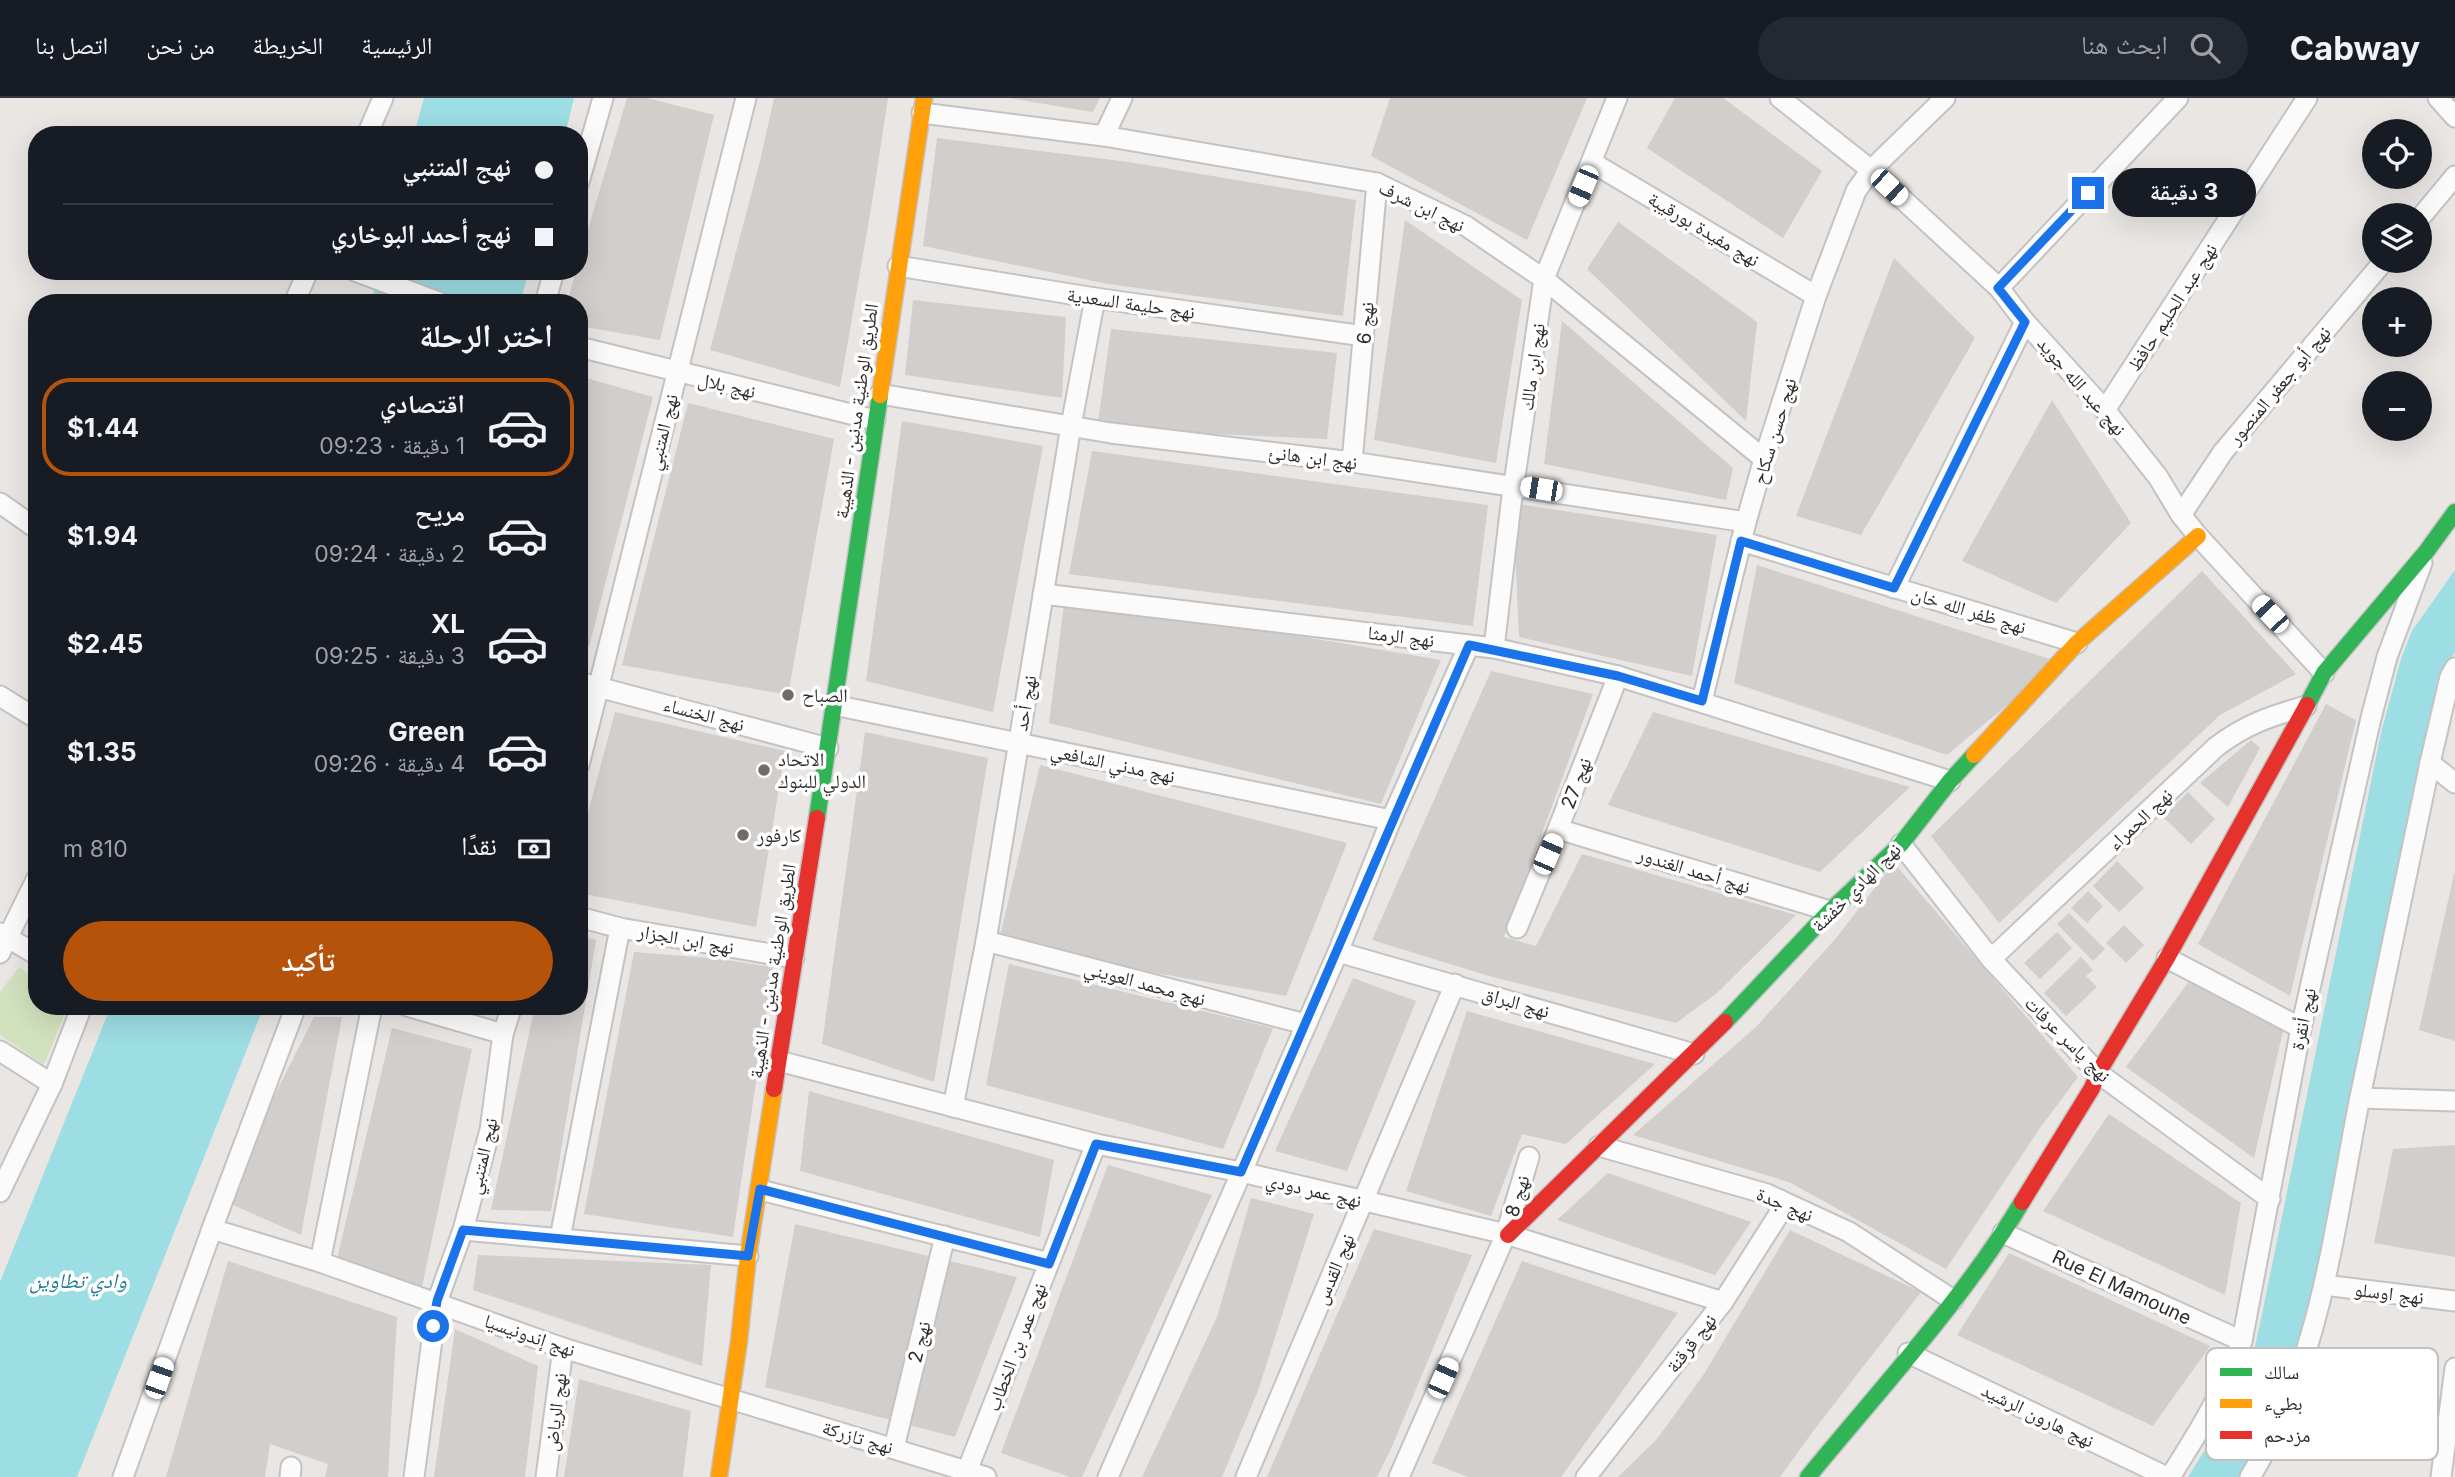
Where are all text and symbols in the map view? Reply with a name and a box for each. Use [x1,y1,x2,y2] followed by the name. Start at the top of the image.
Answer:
[1758,17,2248,80] search box
[2290,28,2420,68] text: Cabway
[2081,29,2168,60] text: ابحث هنا
[2186,29,2224,67] icon: search
[35,31,108,60] text: اتصل بنا
[146,31,215,60] text: من نحن
[253,31,323,60] text: الخريطة
[361,31,432,60] text: الرئيسية
[2362,119,2432,441] map controls
[2362,119,2432,189] button: locate
[402,151,511,182] text: نهج المتنبي
[1566,163,1601,209] car
[1867,165,1912,209] car
[2112,168,2256,217] callout: 3 دقيقة
[1375,176,1469,238] street label: نهج ابن شرف
[2072,177,2104,209] route end
[2150,178,2218,206] text: 3 دقيقة
[1643,187,1764,273] street label: نهج مفيدة بورقيبة
[2362,203,2432,273] button: layers
[331,218,511,249] text: نهج أحمد البوخاري
[2123,239,2223,376] street label: نهج عبد الحليم حافظ
[1065,283,1196,325] street label: نهج حليمة السعدية
[2362,287,2432,357] button: +
[1352,301,1380,345] street label: نهج 6
[830,302,883,520] street label: الطريق الوطنية مدنين - الذهيبة
[419,316,553,355] text: اختر الرحلة
[2222,321,2336,451] street label: نهج أبو جعفر المنصور
[1515,322,1551,412] street label: نهج ابن مالك
[2032,332,2131,441] street label: نهج عبد الله جويد
[696,368,758,404] street label: نهج بلال
[2362,371,2432,441] button: −
[1747,375,1802,487] street label: نهج حسن سكاح
[380,388,465,419] text: اقتصادي
[642,392,687,474] street label: نهج المتنبي
[486,396,549,459] icon: car
[67,412,139,443] text: $1.44
[319,432,465,460] text: 1 دقيقة · 09:23
[1267,441,1359,475] street label: نهج ابن هانئ
[1519,475,1564,503] car
[415,496,465,527] text: مريح
[486,504,549,567] icon: car
[67,520,138,551] text: $1.94
[314,540,465,568] text: 2 دقيقة · 09:24
[1909,582,2029,640] street label: نهج ظفر الله خان
[2248,591,2293,637] car
[431,608,465,639] text: XL
[486,612,549,675] icon: car
[1366,621,1436,653] street label: نهج الرمثا
[67,628,143,659] text: $2.45
[315,642,465,670] text: 3 دقيقة · 09:25
[1009,673,1043,733] street label: نهج أحد
[802,684,848,707] place label: الصباح
[780,687,796,703] marker: الصباح
[661,693,747,737] street label: نهج الخنساء
[388,716,465,747] text: Green
[486,720,549,783] icon: car
[67,736,137,767] text: $1.35
[1048,739,1177,792] street label: نهج مدني الشافعي
[778,748,866,797] place label: الاتحاد الدولي للبنوك
[314,750,465,778] text: 4 دقيقة · 09:26
[1556,754,1598,812] street label: نهج 27
[756,762,772,778] marker: الاتحاد الدولي للبنوك
[2103,784,2178,856] street label: نهج الحمراء
[756,824,801,847] place label: كارفور
[735,827,751,843] marker: كارفور
[461,830,497,861] text: نقدًا
[515,830,553,868] icon: cash
[1531,831,1566,877] car
[63,835,128,863] text: 810 m
[1807,838,1908,939] street label: نهج الهادي خفشة
[1634,842,1753,899] street label: نهج أحمد الغندور
[744,862,801,1080] street label: الطريق الوطنية مدنين - الذهيبة
[635,920,736,960] street label: نهج ابن الجزار
[63,921,553,1001] button: تأكيد
[1081,956,1208,1014] street label: نهج محمد العويني
[1479,982,1552,1024] street label: نهج البراق
[2286,986,2322,1053] street label: نهج أنقرة
[2019,992,2115,1088] street label: نهج ياسر عرفات
[463,1116,506,1197] street label: نهج المتنبي
[1263,1168,1364,1216] street label: نهج عمر دودي
[1500,1173,1536,1220] street label: نهج 8
[1753,1182,1817,1228] street label: نهج جدة
[1309,1230,1361,1308] street label: نهج القدس
[2049,1245,2195,1330] street label: Rue El Mamoune
[29,1268,127,1297] water label: وادي تطاوين
[2353,1278,2425,1310] street label: نهج اوسلو
[981,1280,1052,1415] street label: نهج عمر بن الخطاب
[481,1309,578,1364] street label: نهج إندونيسيا
[1661,1309,1722,1378] street label: نهج قرقنة
[417,1310,449,1342] route start
[903,1319,937,1366] street label: نهج 2
[2206,1348,2438,1460] legend
[143,1355,176,1401] car
[1425,1355,1462,1401] car
[2264,1361,2299,1384] text: سالك
[539,1372,573,1453] street label: نهج الرياض
[1977,1378,2098,1453] street label: نهج هارون الرشيد
[2264,1392,2303,1419] text: بطيء
[819,1416,896,1460] street label: نهج تازركة
[2264,1424,2310,1448] text: مزدحم

